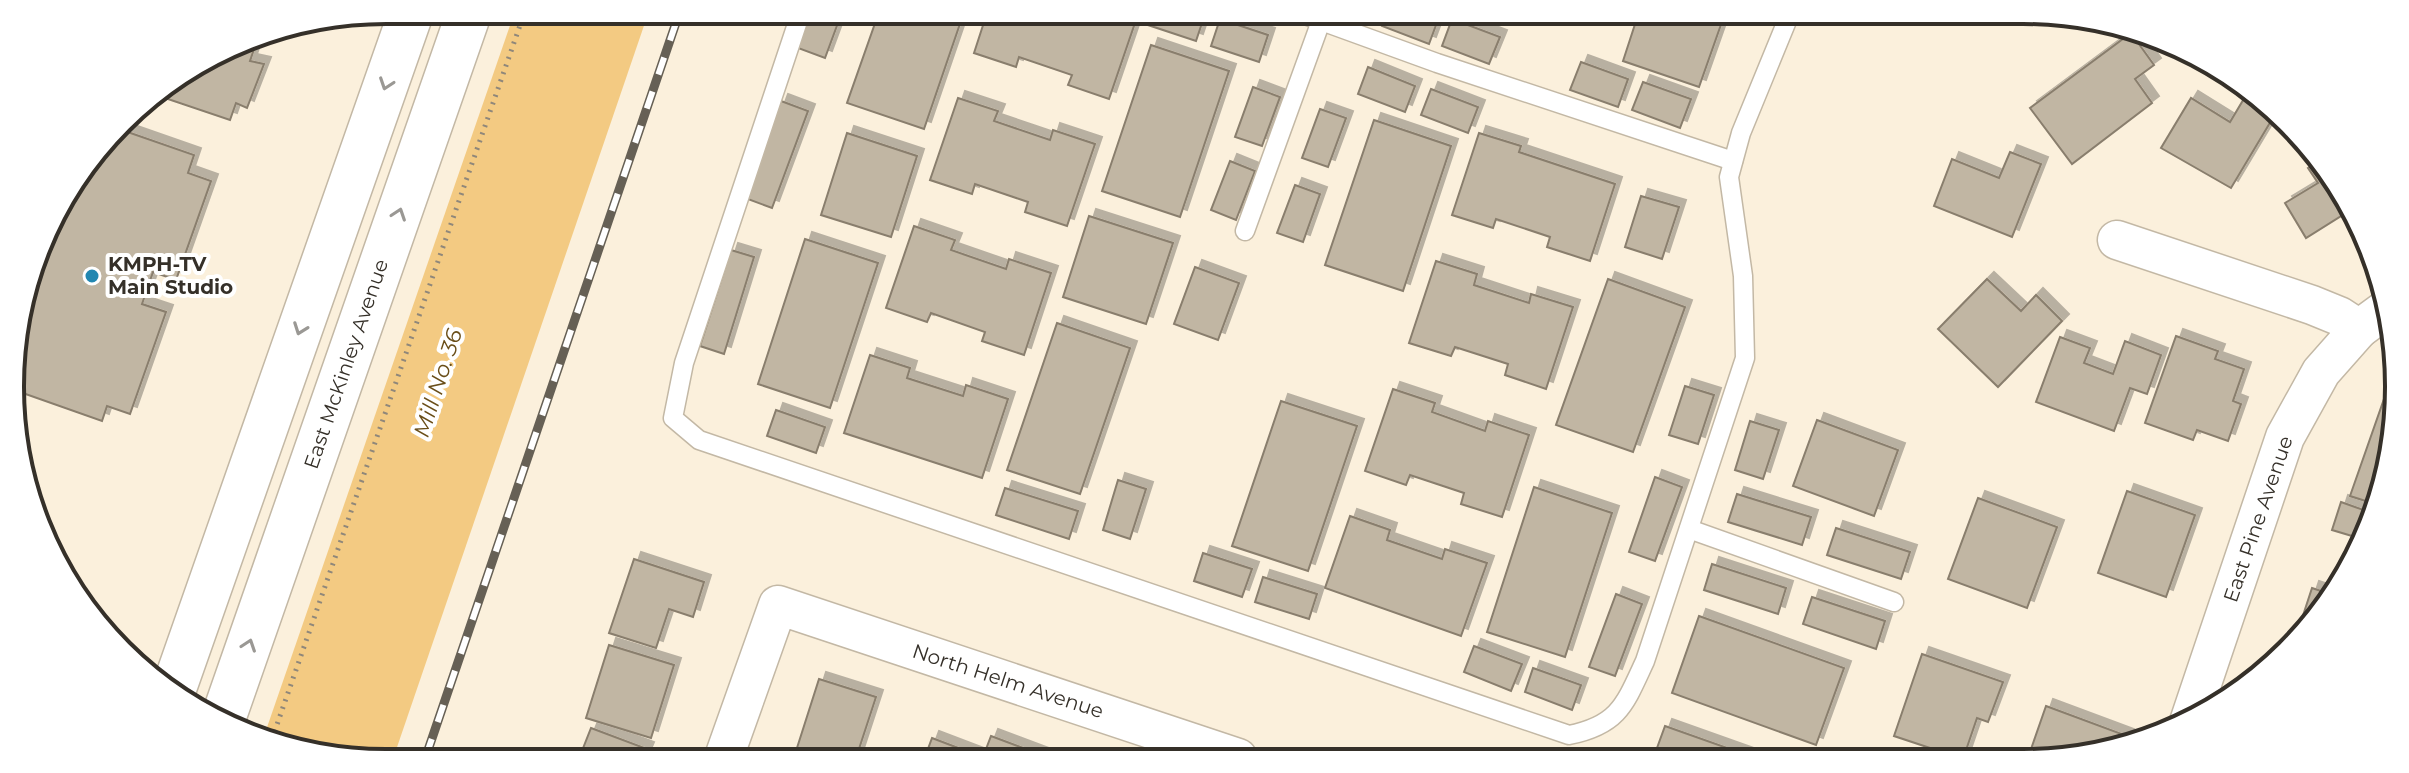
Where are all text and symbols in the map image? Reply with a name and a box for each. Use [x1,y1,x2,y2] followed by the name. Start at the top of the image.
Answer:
[380,76,396,90] one-way arrow
[389,208,405,222] one-way arrow
[108,252,233,299] place label: KMPH-TV Main Studio
[299,256,393,472] street label: East McKinley Avenue
[83,267,101,285] marker: KMPH-TV Main Studio
[293,321,309,335] one-way arrow
[408,325,468,440] water label: Mill No. 36
[2218,433,2298,605] street label: East Pine Avenue
[239,639,255,653] one-way arrow
[909,639,1107,723] street label: North Helm Avenue

